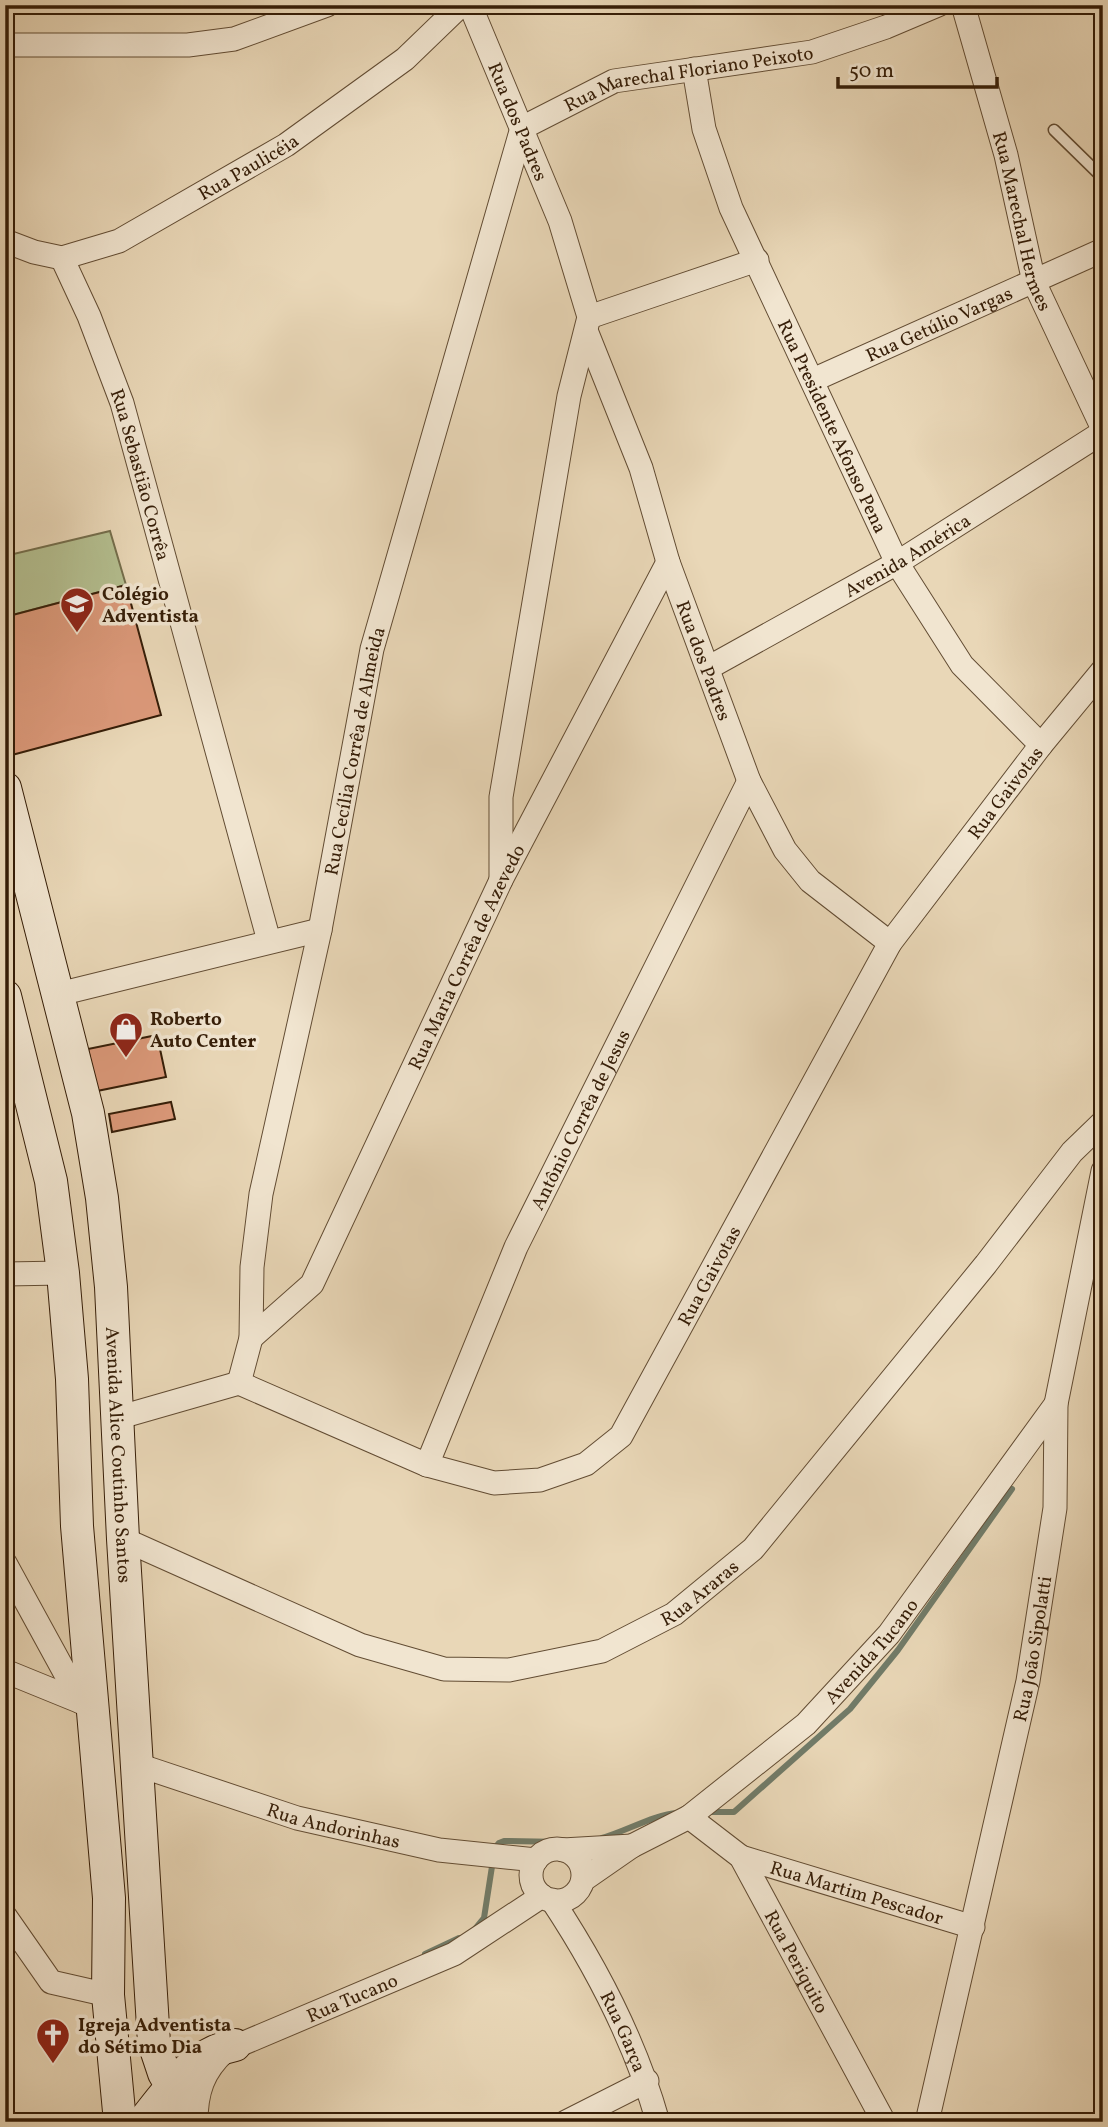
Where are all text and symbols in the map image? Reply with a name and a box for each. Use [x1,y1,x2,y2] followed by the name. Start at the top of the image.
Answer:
[560,41,815,119] street label: Rua Marechal Floriano Peixoto
[838,46,998,90] scale bar
[849,57,894,86] text: 50 m
[480,59,553,185] street label: Rua dos Padres
[985,128,1057,316] street label: Rua Marechal Hermes
[194,129,305,208] street label: Rua Paulicéia
[862,281,1017,370] street label: Rua Getúlio Vargas
[770,316,892,538] street label: Rua Presidente Afonso Pena
[103,385,175,564] street label: Rua Sebastião Corrêa
[840,508,976,605] street label: Avenida América
[102,582,199,630] place label: Colégio Adventista
[58,585,96,634] school or university icon: Colégio Adventista
[668,597,737,725] street label: Rua dos Padres
[319,624,393,878] street label: Rua Cecília Corrêa de Almeida
[963,742,1050,845] street label: Rua Gaivotas
[403,840,532,1075] street label: Rua Maria Corrêa de Azevedo
[150,1007,256,1055] place label: Roberto Auto Center
[107,1010,145,1059] shop icon: Roberto Auto Center
[525,1026,638,1215] street label: Antônio Corrêa de Jesus
[673,1222,748,1331] street label: Rua Gaivotas
[98,1326,137,1584] street label: Avenida Alice Coutinho Santos
[657,1555,745,1634] street label: Rua Araras
[1008,1574,1059,1725] street label: Rua João Sipolatti
[820,1594,926,1711] street label: Avenida Tucano
[263,1798,403,1856] street label: Rua Andorinhas
[766,1855,946,1932] street label: Rua Martim Pescador
[757,1906,834,2018] street label: Rua Periquito
[303,1968,402,2030] street label: Rua Tucano
[593,1987,651,2076] street label: Rua Garça
[78,2013,231,2061] place label: Igreja Adventista do Sétimo Dia
[34,2016,72,2065] church icon: Igreja Adventista do Sétimo Dia

